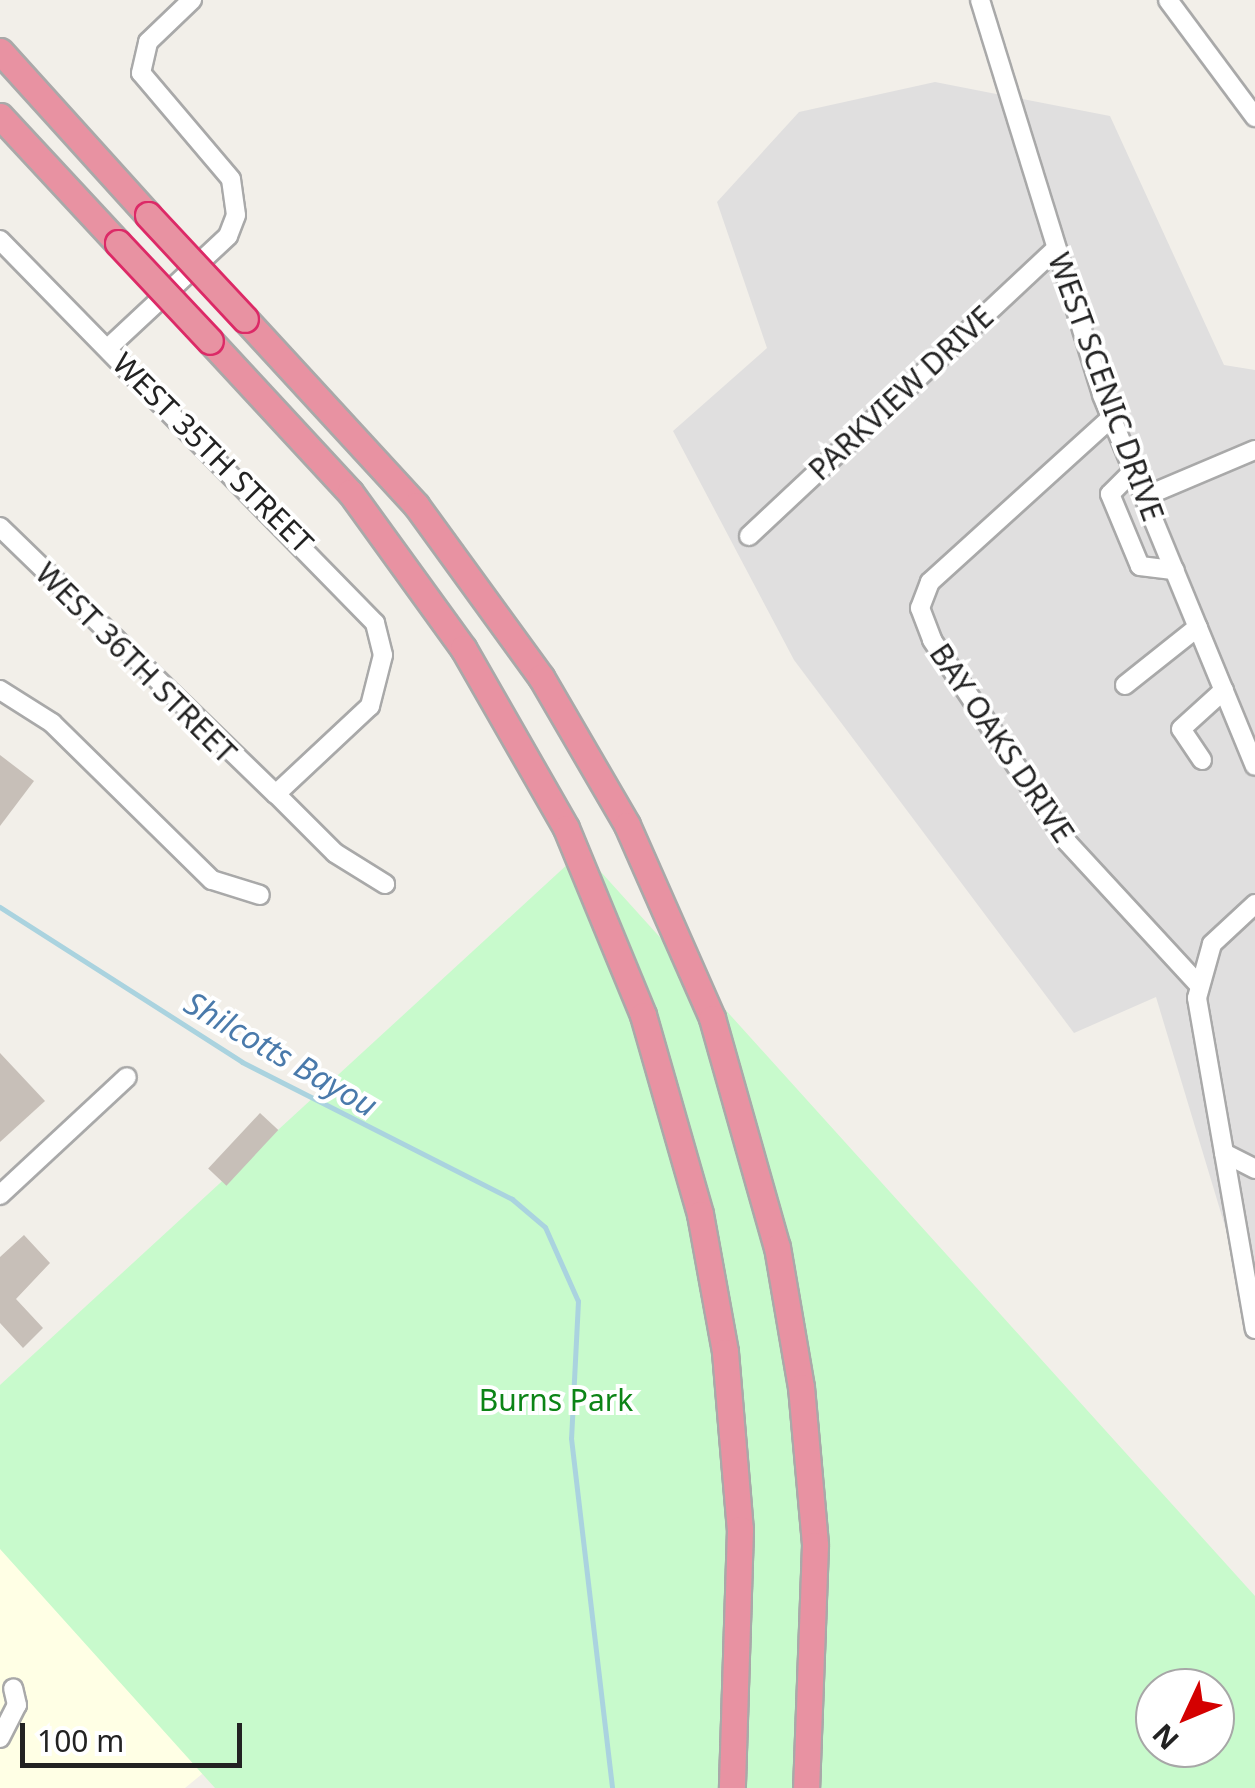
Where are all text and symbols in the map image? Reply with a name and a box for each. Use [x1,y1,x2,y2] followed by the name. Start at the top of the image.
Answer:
[1041,248,1171,526] street label: WEST SCENIC DRIVE
[801,298,1001,488] street label: PARKVIEW DRIVE
[105,345,321,561] street label: WEST 35TH STREET
[28,555,244,771] street label: WEST 36TH STREET
[922,637,1082,849] street label: BAY OAKS DRIVE
[178,983,384,1125] water label: Shilcotts Bayou
[479,1382,633,1418] park label: Burns Park
[1135,1668,1235,1768] north arrow
[25,1703,248,1765] scale bar
[1143,1716,1186,1759] text: N
[37,1720,124,1761] text: 100 m

